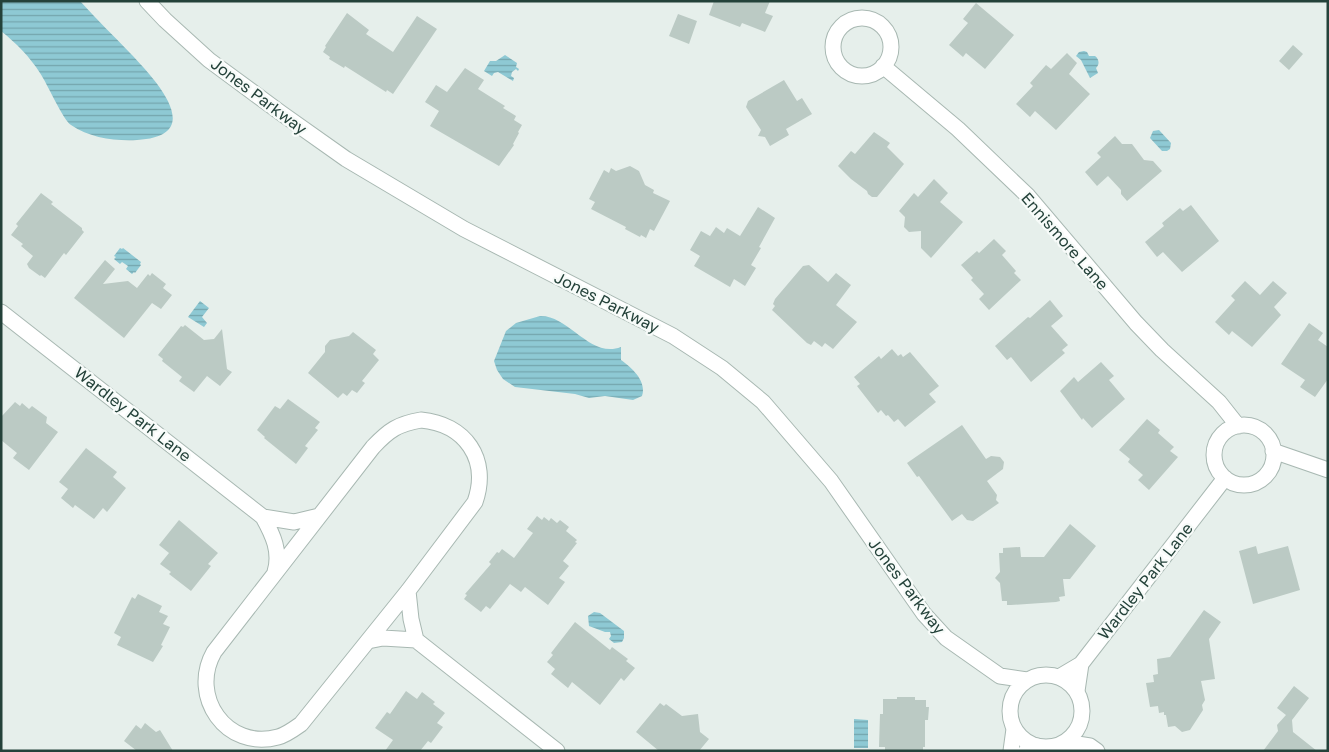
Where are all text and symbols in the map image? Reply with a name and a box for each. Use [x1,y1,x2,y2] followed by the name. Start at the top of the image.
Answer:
[207,53,311,139] street label: Jones Parkway
[1017,188,1113,294] street label: Ennismore Lane
[551,267,663,337] street label: Jones Parkway
[71,362,195,466] street label: Wardley Park Lane
[1093,519,1197,643] street label: Wardley Park Lane
[864,534,950,638] street label: Jones Parkway

